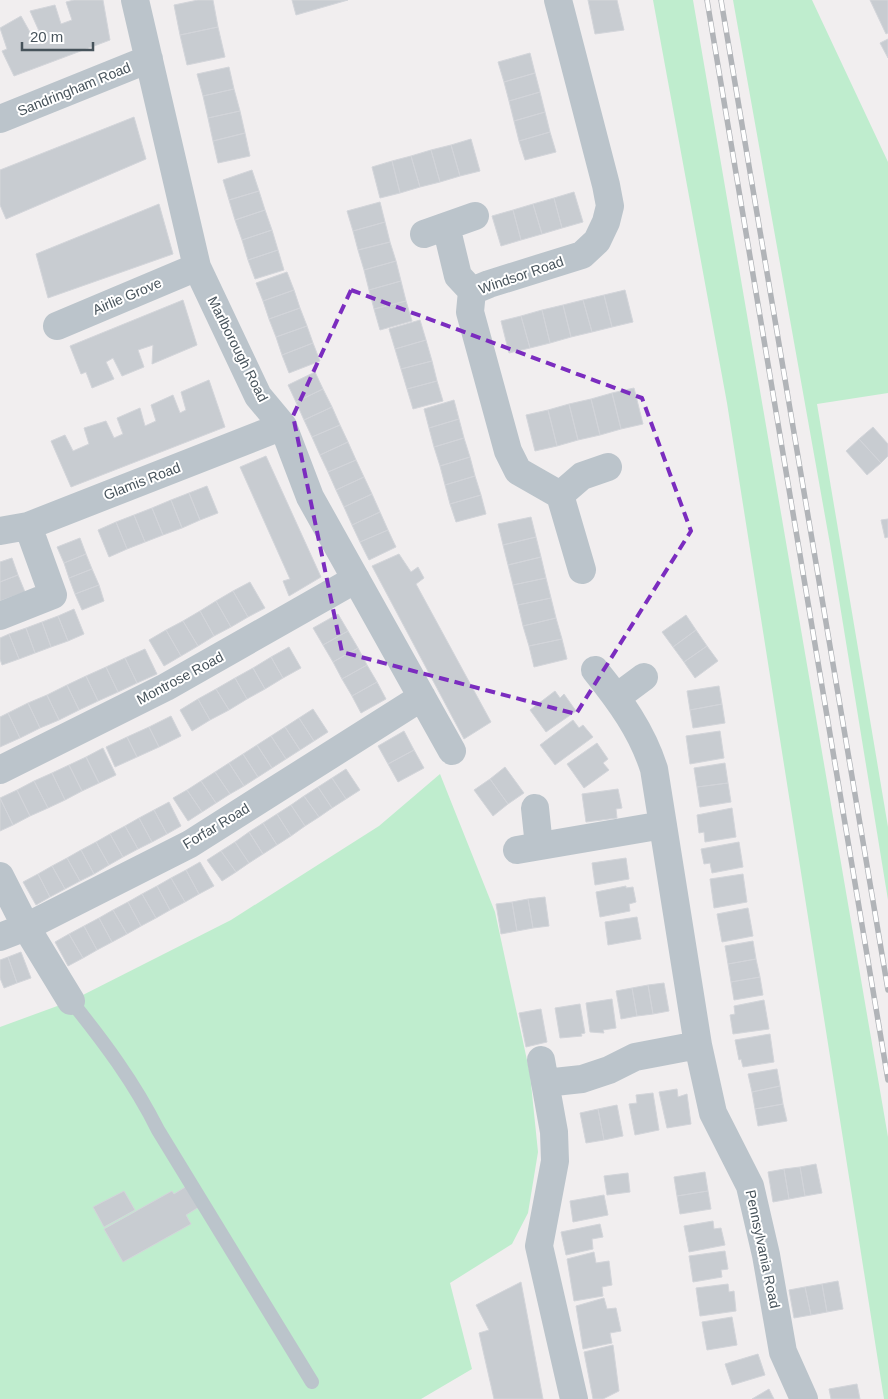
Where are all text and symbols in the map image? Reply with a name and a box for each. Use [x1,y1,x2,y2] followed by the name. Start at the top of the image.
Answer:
[22,20,94,52] scale bar
[30,28,63,45] text: 20 m
[15,59,133,119] street label: Sandringham Road
[476,253,566,297] street label: Windsor Road
[90,274,164,318] street label: Airlie Grove
[205,294,271,404] street label: Marlborough Road
[101,459,183,503] street label: Glamis Road
[134,648,226,708] street label: Montrose Road
[180,800,252,852] street label: Forfar Road
[743,1188,783,1310] street label: Pennsylvania Road

